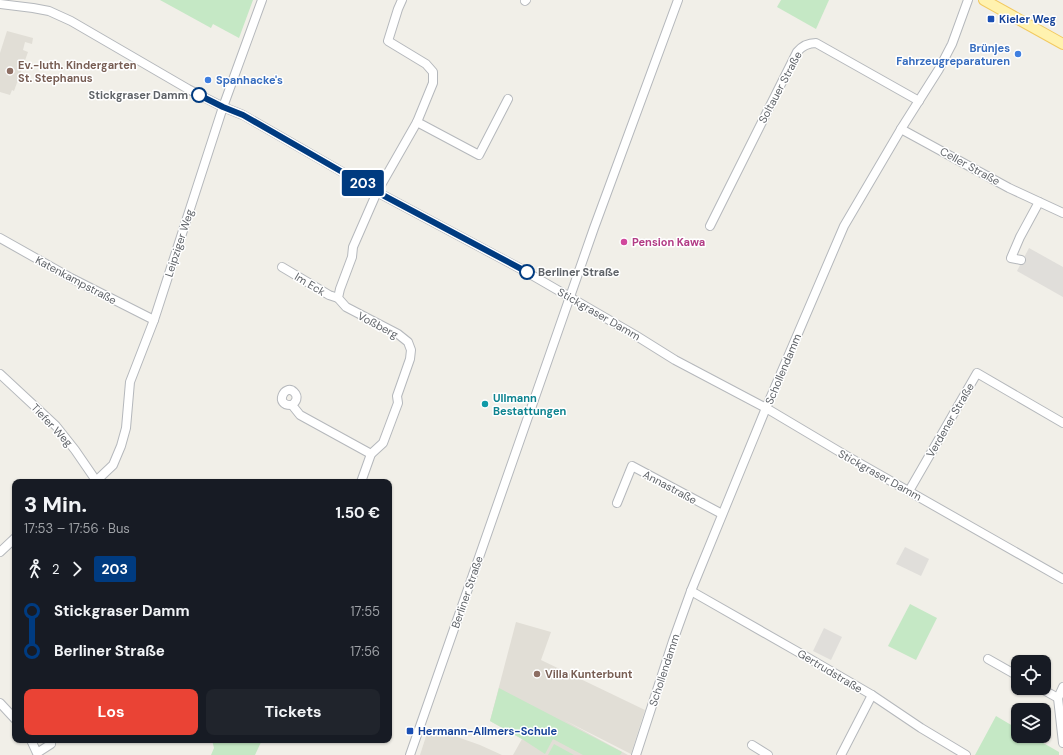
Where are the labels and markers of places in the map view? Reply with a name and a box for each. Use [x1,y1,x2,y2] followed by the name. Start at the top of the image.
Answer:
[999,12,1057,26] place label: Kieler Weg
[986,14,996,24] marker: Kieler Weg
[896,41,1010,68] place label: Brünjes Fahrzeugreparaturen
[1013,49,1023,59] marker: Brünjes Fahrzeugreparaturen
[18,58,137,85] place label: Ev.-luth. Kindergarten St. Stephanus
[5,66,15,76] marker: Ev.-luth. Kindergarten St. Stephanus
[216,73,283,87] place label: Spanhacke's
[203,75,213,85] marker: Spanhacke's
[191,87,207,103] marker: Stickgraser Damm
[89,88,188,102] place label: Stickgraser Damm
[632,235,705,249] place label: Pension Kawa
[619,237,629,247] marker: Pension Kawa
[519,264,535,280] marker: Berliner Straße
[538,265,620,279] place label: Berliner Straße
[493,391,567,418] place label: Ullmann Bestattungen
[480,399,490,409] marker: Ullmann Bestattungen
[545,667,633,681] place label: Villa Kunterbunt
[532,669,542,679] marker: Villa Kunterbunt
[418,724,558,738] place label: Hermann-Allmers-Schule
[405,726,415,736] marker: Hermann-Allmers-Schule

